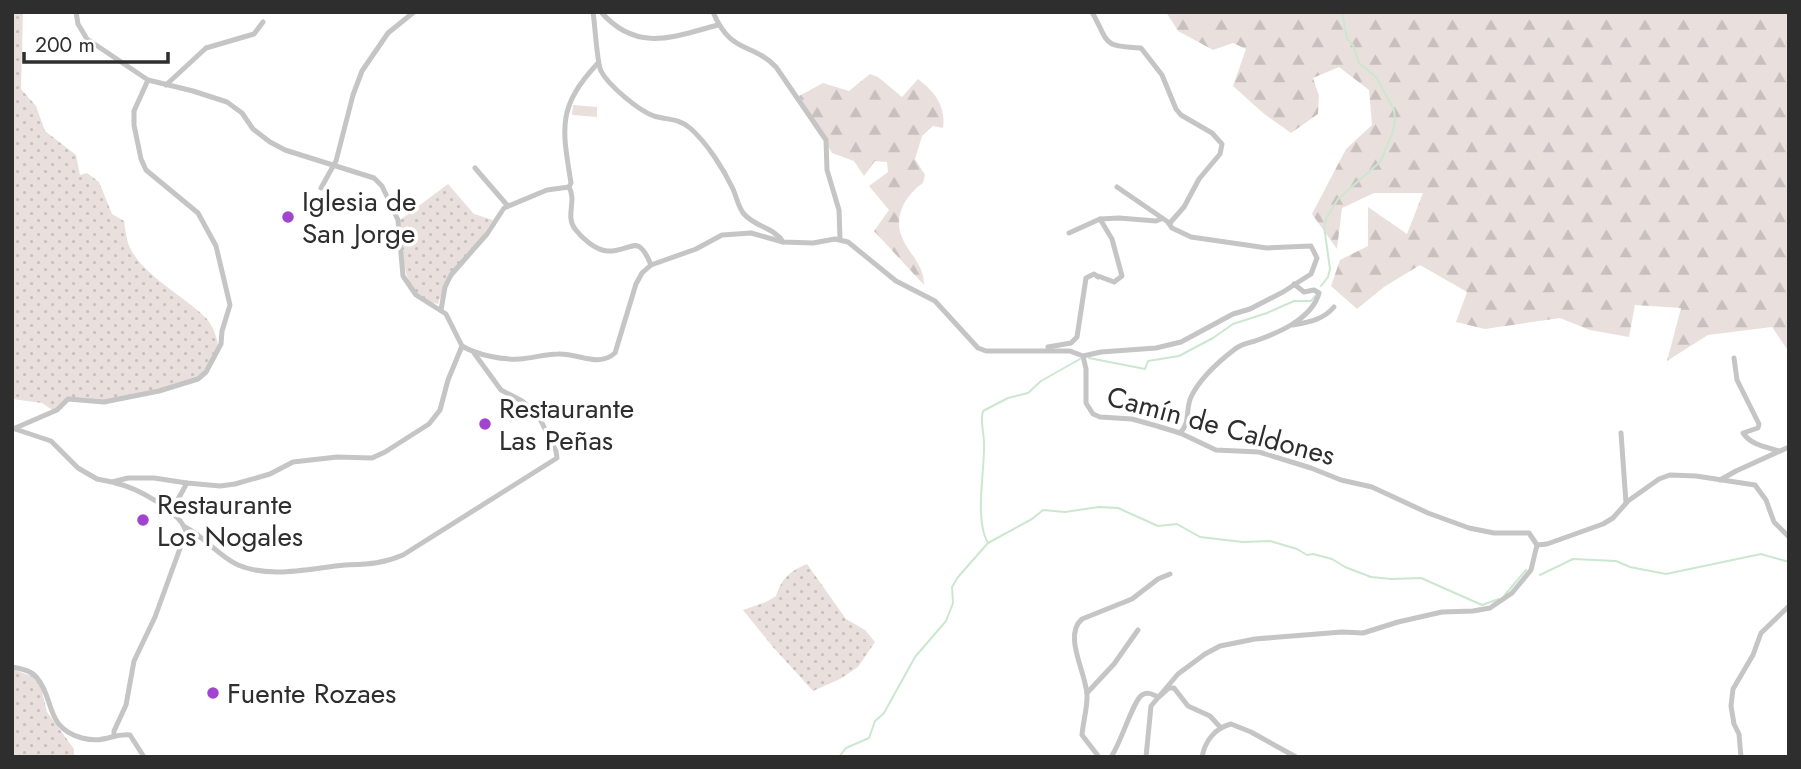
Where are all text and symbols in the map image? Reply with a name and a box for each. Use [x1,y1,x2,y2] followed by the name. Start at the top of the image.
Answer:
[24,21,168,65] scale bar
[35,30,95,60] text: 200 m
[302,181,417,254] place label: Iglesia de San Jorge
[280,209,296,225] marker: Iglesia de San Jorge
[1102,376,1340,476] street label: Camín de Caldones
[499,388,634,461] place label: Restaurante Las Peñas
[477,416,493,432] marker: Restaurante Las Peñas
[157,484,303,557] place label: Restaurante Los Nogales
[135,512,151,528] marker: Restaurante Los Nogales
[227,673,396,714] place label: Fuente Rozaes
[205,685,221,701] marker: Fuente Rozaes

